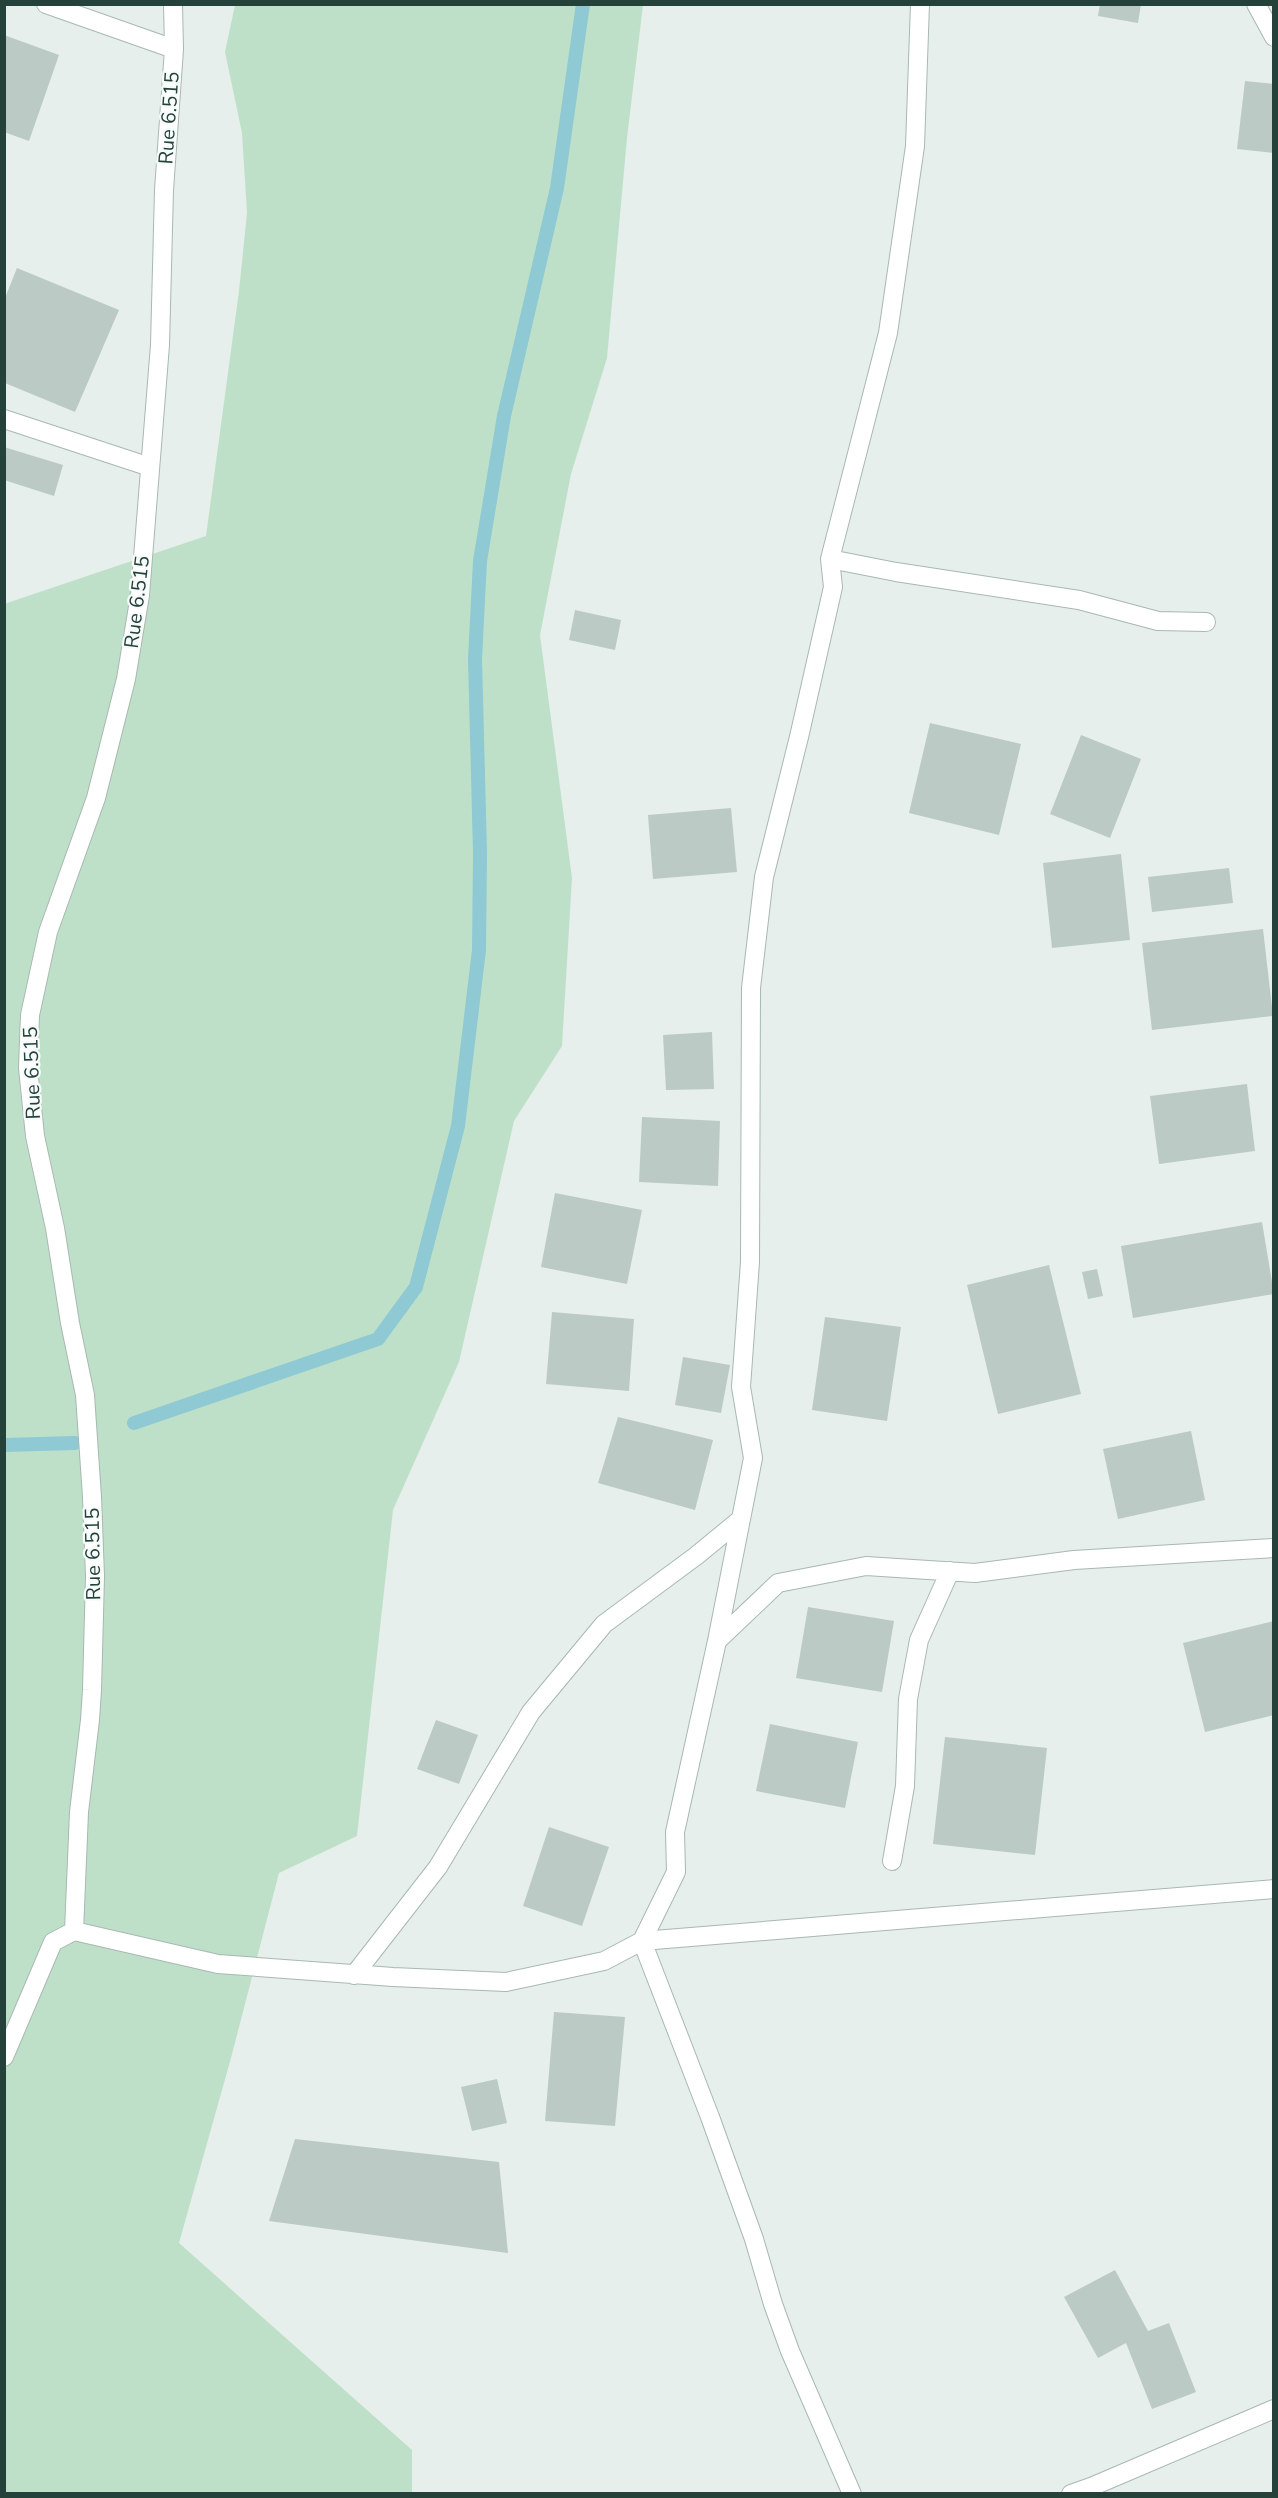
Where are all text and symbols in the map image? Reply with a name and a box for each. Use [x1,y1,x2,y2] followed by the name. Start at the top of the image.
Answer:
[152,71,186,165] street label: Rue 6.515
[118,554,156,650] street label: Rue 6.515
[17,1026,47,1120] street label: Rue 6.515
[79,1507,107,1601] street label: Rue 6.515

